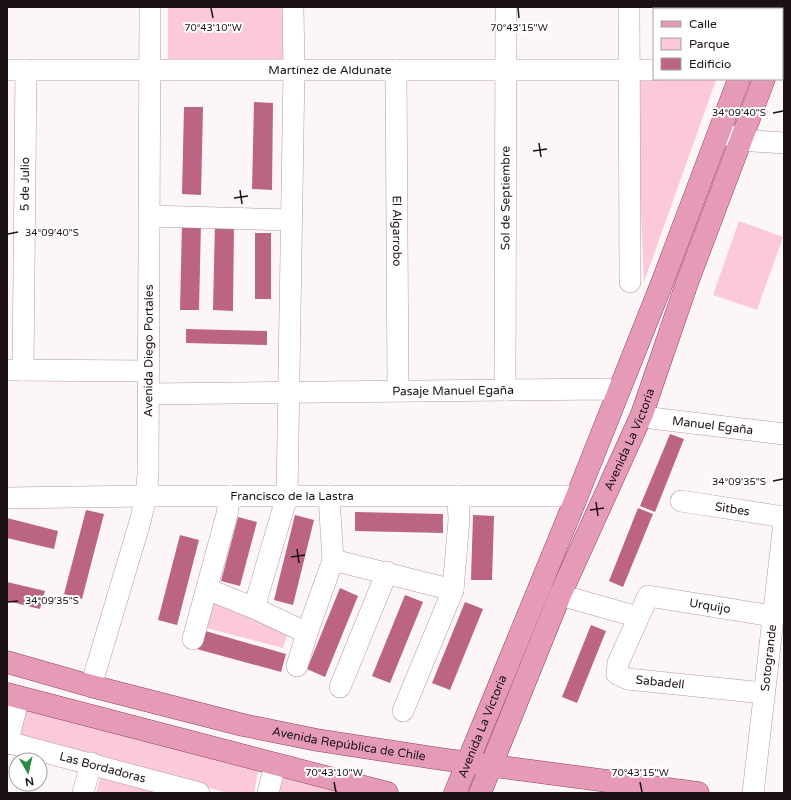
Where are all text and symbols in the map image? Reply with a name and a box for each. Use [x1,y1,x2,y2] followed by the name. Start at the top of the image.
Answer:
[653,8,783,80] legend
[689,17,717,31] text: Calle
[184,22,242,34] text: 70°43'10"W
[490,22,548,34] text: 70°43'15"W
[689,37,730,51] text: Parque
[689,57,731,71] text: Edificio
[268,63,392,77] street label: Martínez de Aldunate
[712,107,766,119] text: 34°09'40"S
[498,146,513,250] street label: Sol de Septiembre
[18,157,32,211] street label: 5 de Julio
[390,195,404,267] street label: El Algarrobo
[25,227,79,239] text: 34°09'40"S
[141,284,156,417] street label: Avenida Diego Portales
[392,383,514,398] street label: Pasaje Manuel Egaña
[601,386,657,493] street label: Avenida La Victoria
[671,414,754,437] street label: Manuel Egaña
[712,476,766,488] text: 34°09'35"S
[230,489,354,503] street label: Francisco de la Lastra
[714,499,751,519] street label: Sitbes
[25,595,79,607] text: 34°09'35"S
[688,596,732,616] street label: Urquijo
[758,624,779,692] street label: Sotogrande
[635,672,685,692] street label: Sabadell
[455,673,510,780] street label: Avenida La Victoria
[271,724,427,764] street label: Avenida República de Chile
[58,749,148,786] street label: Las Bordadoras
[8,752,48,792] north arrow
[305,767,363,779] text: 70°43'10"W
[611,767,669,779] text: 70°43'15"W
[24,774,35,788] text: N

